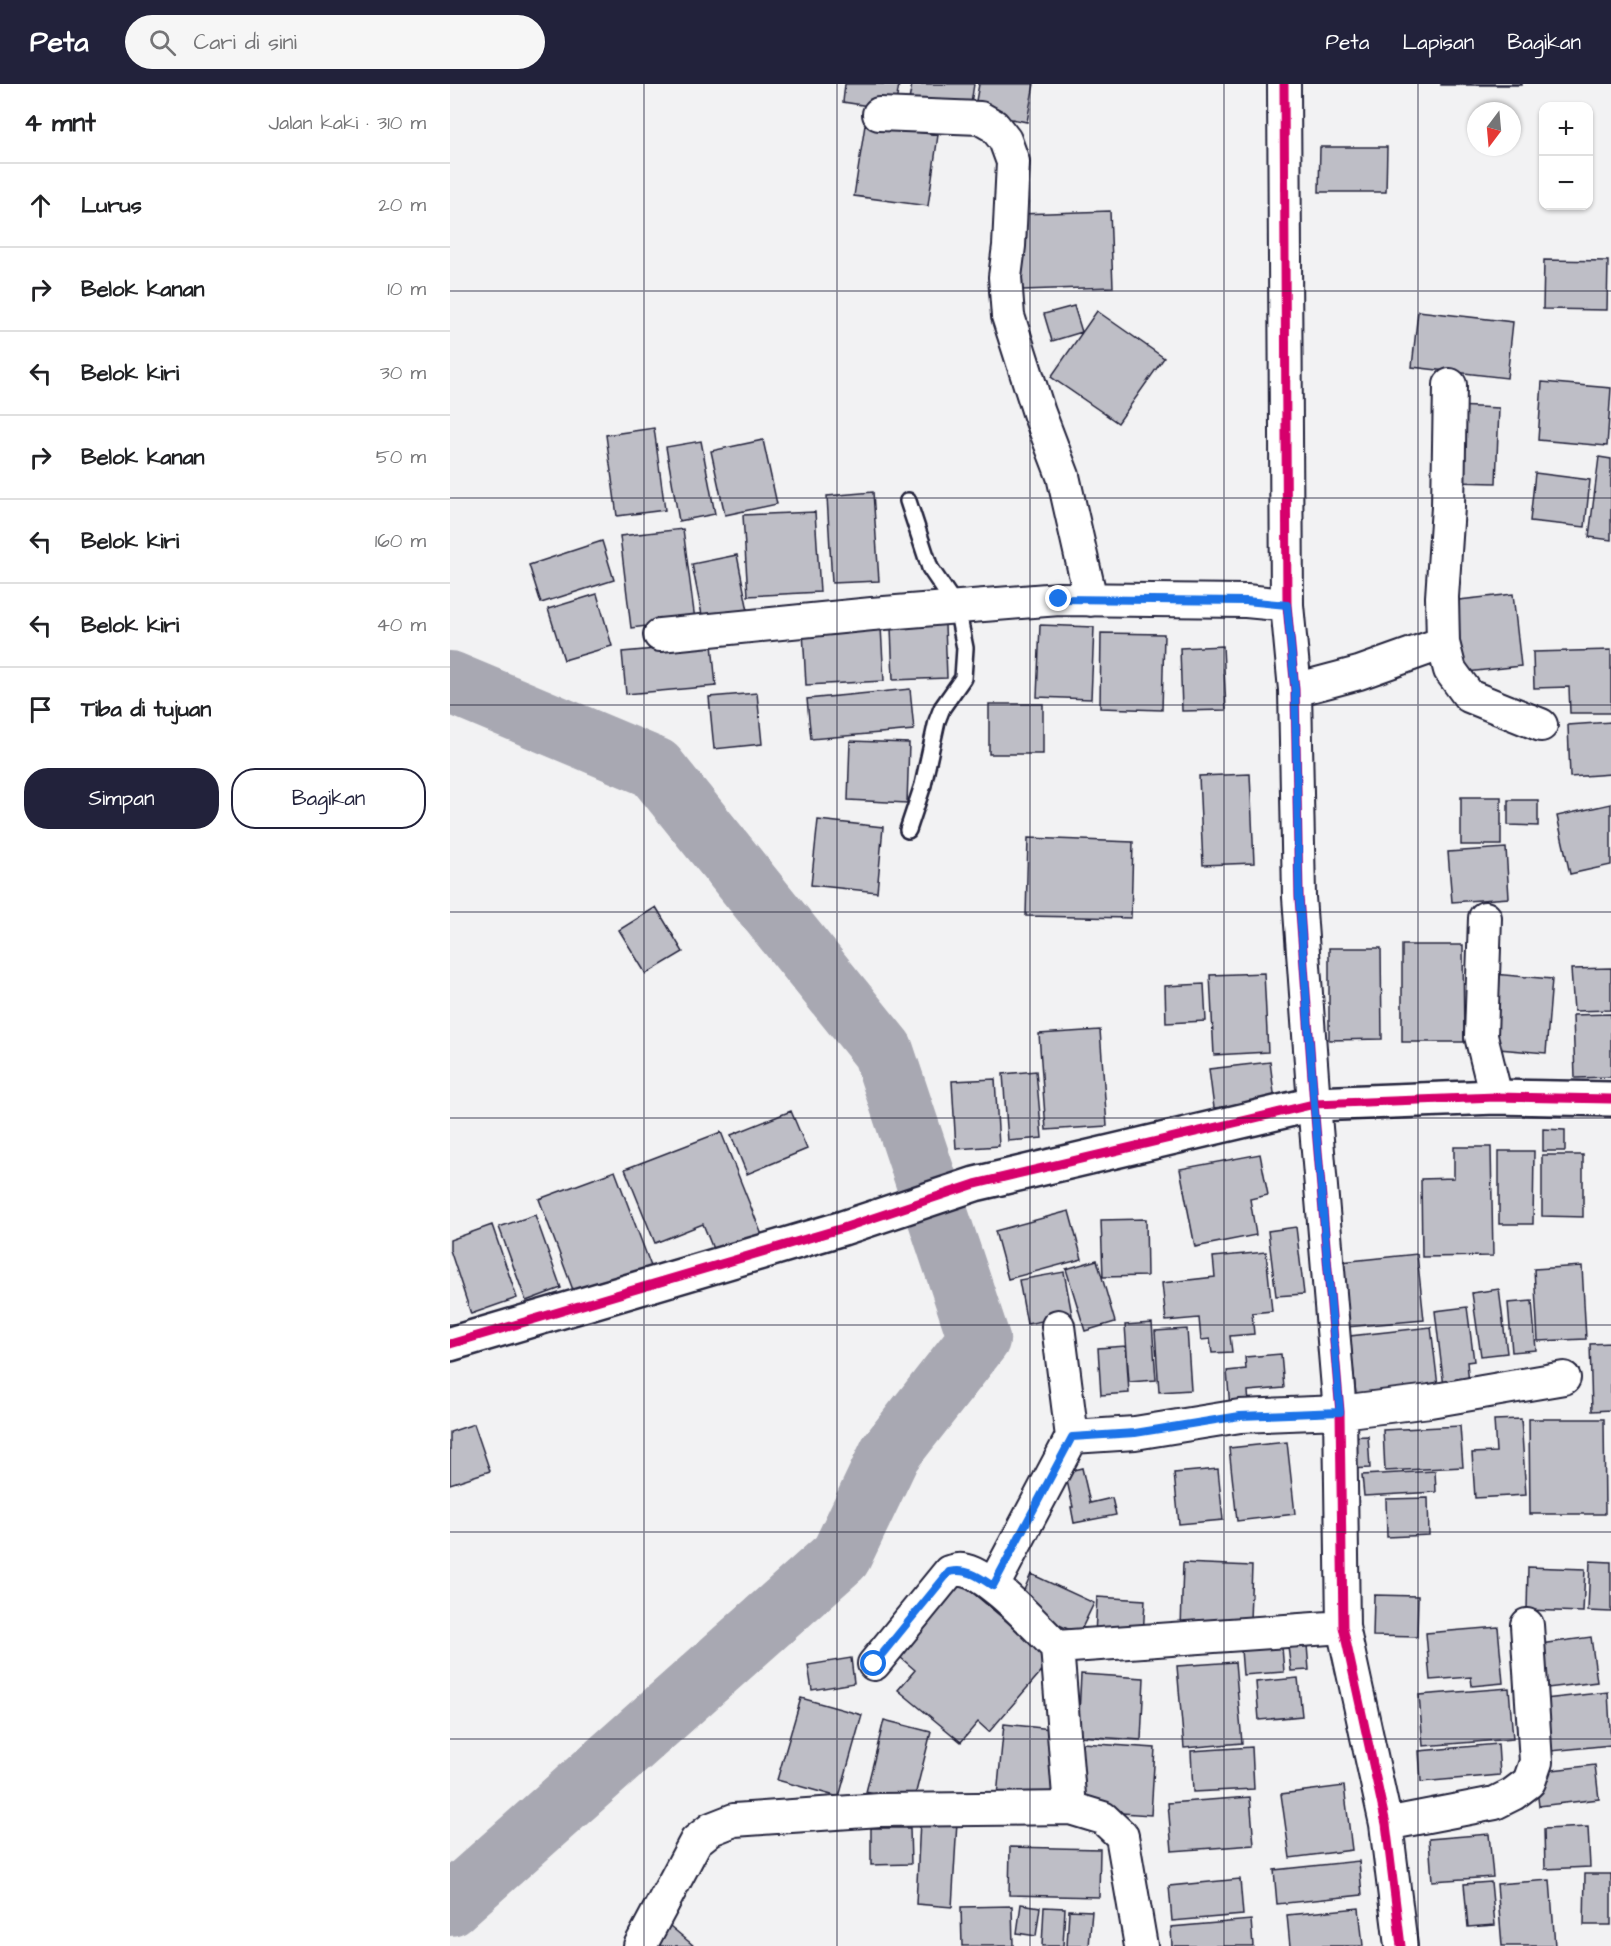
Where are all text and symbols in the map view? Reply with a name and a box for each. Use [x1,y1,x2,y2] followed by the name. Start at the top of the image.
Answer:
[125,15,545,69] search box
[30,23,89,62] text: Peta
[146,26,179,59] icon: search
[194,27,297,58] text: Cari di sini
[1326,28,1369,57] text: Peta
[1402,28,1474,57] text: Lapisan
[1507,28,1581,57] text: Bagikan
[1467,102,1521,156] north arrow
[1539,102,1593,210] map controls
[1539,102,1593,156] button: +
[24,105,96,141] text: 4 mnt
[268,109,426,137] text: Jalan kaki · 310 m
[1539,156,1593,210] button: −
[24,189,57,222] icon: ahead
[81,190,142,221] text: Lurus
[378,191,426,219] text: 20 m
[24,273,57,306] icon: right
[81,274,205,305] text: Belok kanan
[387,275,426,303] text: 10 m
[24,357,57,390] icon: left
[81,358,179,389] text: Belok kiri
[380,359,426,387] text: 30 m
[24,441,57,474] icon: right
[81,442,205,473] text: Belok kanan
[376,443,426,471] text: 50 m
[24,525,57,558] icon: left
[81,526,179,557] text: Belok kiri
[375,527,426,555] text: 160 m
[1045,585,1071,611] route end
[24,609,57,642] icon: left
[81,610,179,641] text: Belok kiri
[376,611,426,639] text: 40 m
[24,693,57,726] icon: arrive
[81,694,211,725] text: Tiba di tujuan
[24,768,219,829] button: Simpan
[231,768,426,829] button: Bagikan
[860,1650,886,1676] route start

